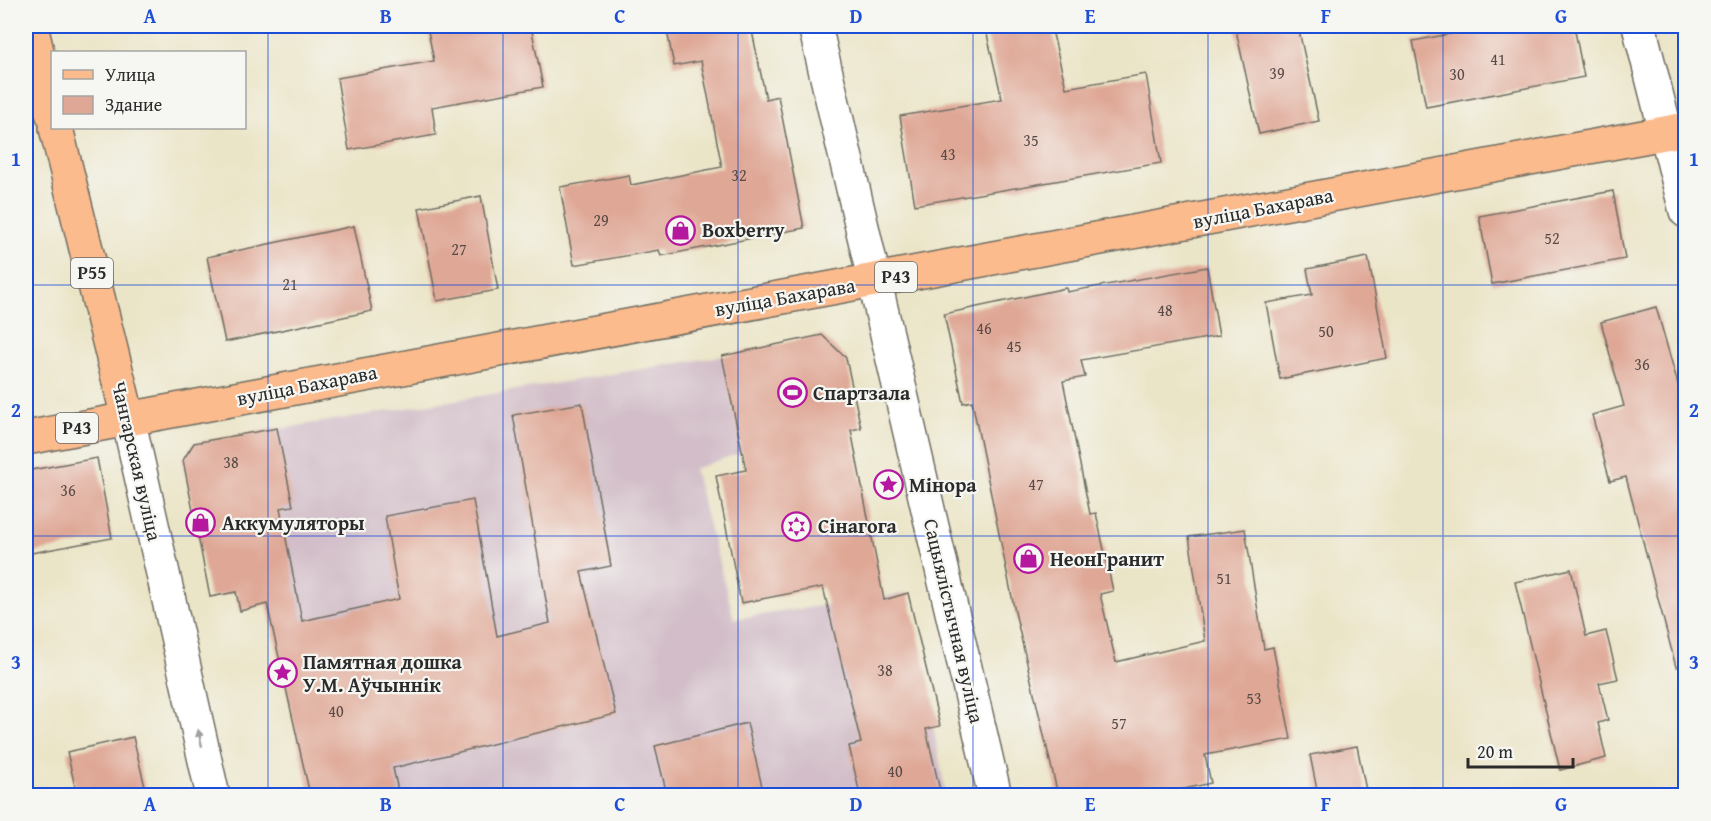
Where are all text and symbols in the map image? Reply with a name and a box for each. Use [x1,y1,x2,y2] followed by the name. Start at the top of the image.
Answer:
[144,1,157,30] text: A
[380,1,392,30] text: B
[614,1,626,30] text: C
[849,1,863,30] text: D
[1085,1,1096,30] text: E
[1321,1,1331,30] text: F
[1555,1,1567,30] text: G
[1490,47,1506,71] house number: 41
[51,51,246,129] legend
[105,61,156,88] text: Улица
[1269,61,1285,85] house number: 39
[1449,62,1465,86] house number: 30
[105,91,162,118] text: Здание
[1023,128,1039,152] house number: 35
[940,142,956,166] house number: 43
[11,144,21,173] text: 1
[1689,144,1699,173] text: 1
[731,163,747,187] house number: 32
[1190,180,1336,235] street label: вуліца Бахарава
[593,208,609,232] house number: 29
[665,214,697,246] shop icon: Boxberry
[702,215,785,244] place label: Boxberry
[1544,226,1560,250] house number: 52
[451,237,467,261] house number: 27
[71,258,113,288] road number: Р55
[875,262,917,292] road number: Р43
[712,270,858,323] street label: вуліца Бахарава
[282,272,298,296] house number: 21
[1157,298,1173,322] house number: 48
[976,316,992,340] house number: 46
[1318,319,1334,343] house number: 50
[1006,334,1022,358] house number: 45
[1634,352,1650,376] house number: 36
[234,357,380,412] street label: вуліца Бахарава
[776,377,808,409] sports icon: Спартзала
[105,378,170,544] street label: Чангарская вуліца
[813,378,911,407] place label: Спартзала
[11,395,21,424] text: 2
[1689,395,1699,424] text: 2
[56,413,98,443] road number: Р43
[223,450,239,474] house number: 38
[872,469,904,501] place icon: Мінора
[909,470,977,499] place label: Мінора
[1028,472,1044,496] house number: 47
[60,478,76,502] house number: 36
[185,507,217,539] shop icon: Аккумуляторы
[222,508,365,537] place label: Аккумуляторы
[781,510,813,542] synagogue icon: Сінагога
[818,511,898,540] place label: Сінагога
[917,516,992,726] street label: Сацыялістычная вуліца
[1013,543,1045,575] shop icon: НеонГранит
[1050,544,1164,573] place label: НеонГранит
[1216,566,1232,590] house number: 51
[11,647,21,676] text: 3
[303,647,463,699] place label: Памятная дошка У.М. Аўчыннік
[1689,647,1699,676] text: 3
[266,657,298,689] place icon: Памятная дошка У.М. Аўчыннік
[877,658,893,682] house number: 38
[1246,686,1262,710] house number: 53
[328,699,344,723] house number: 40
[1111,711,1127,735] house number: 57
[195,729,204,748] one-way arrow
[1468,731,1573,769] scale bar
[1477,738,1513,765] text: 20 m
[887,759,903,783] house number: 40
[144,789,157,818] text: A
[380,789,392,818] text: B
[614,789,626,818] text: C
[849,789,863,818] text: D
[1085,789,1096,818] text: E
[1321,789,1331,818] text: F
[1555,789,1567,818] text: G

